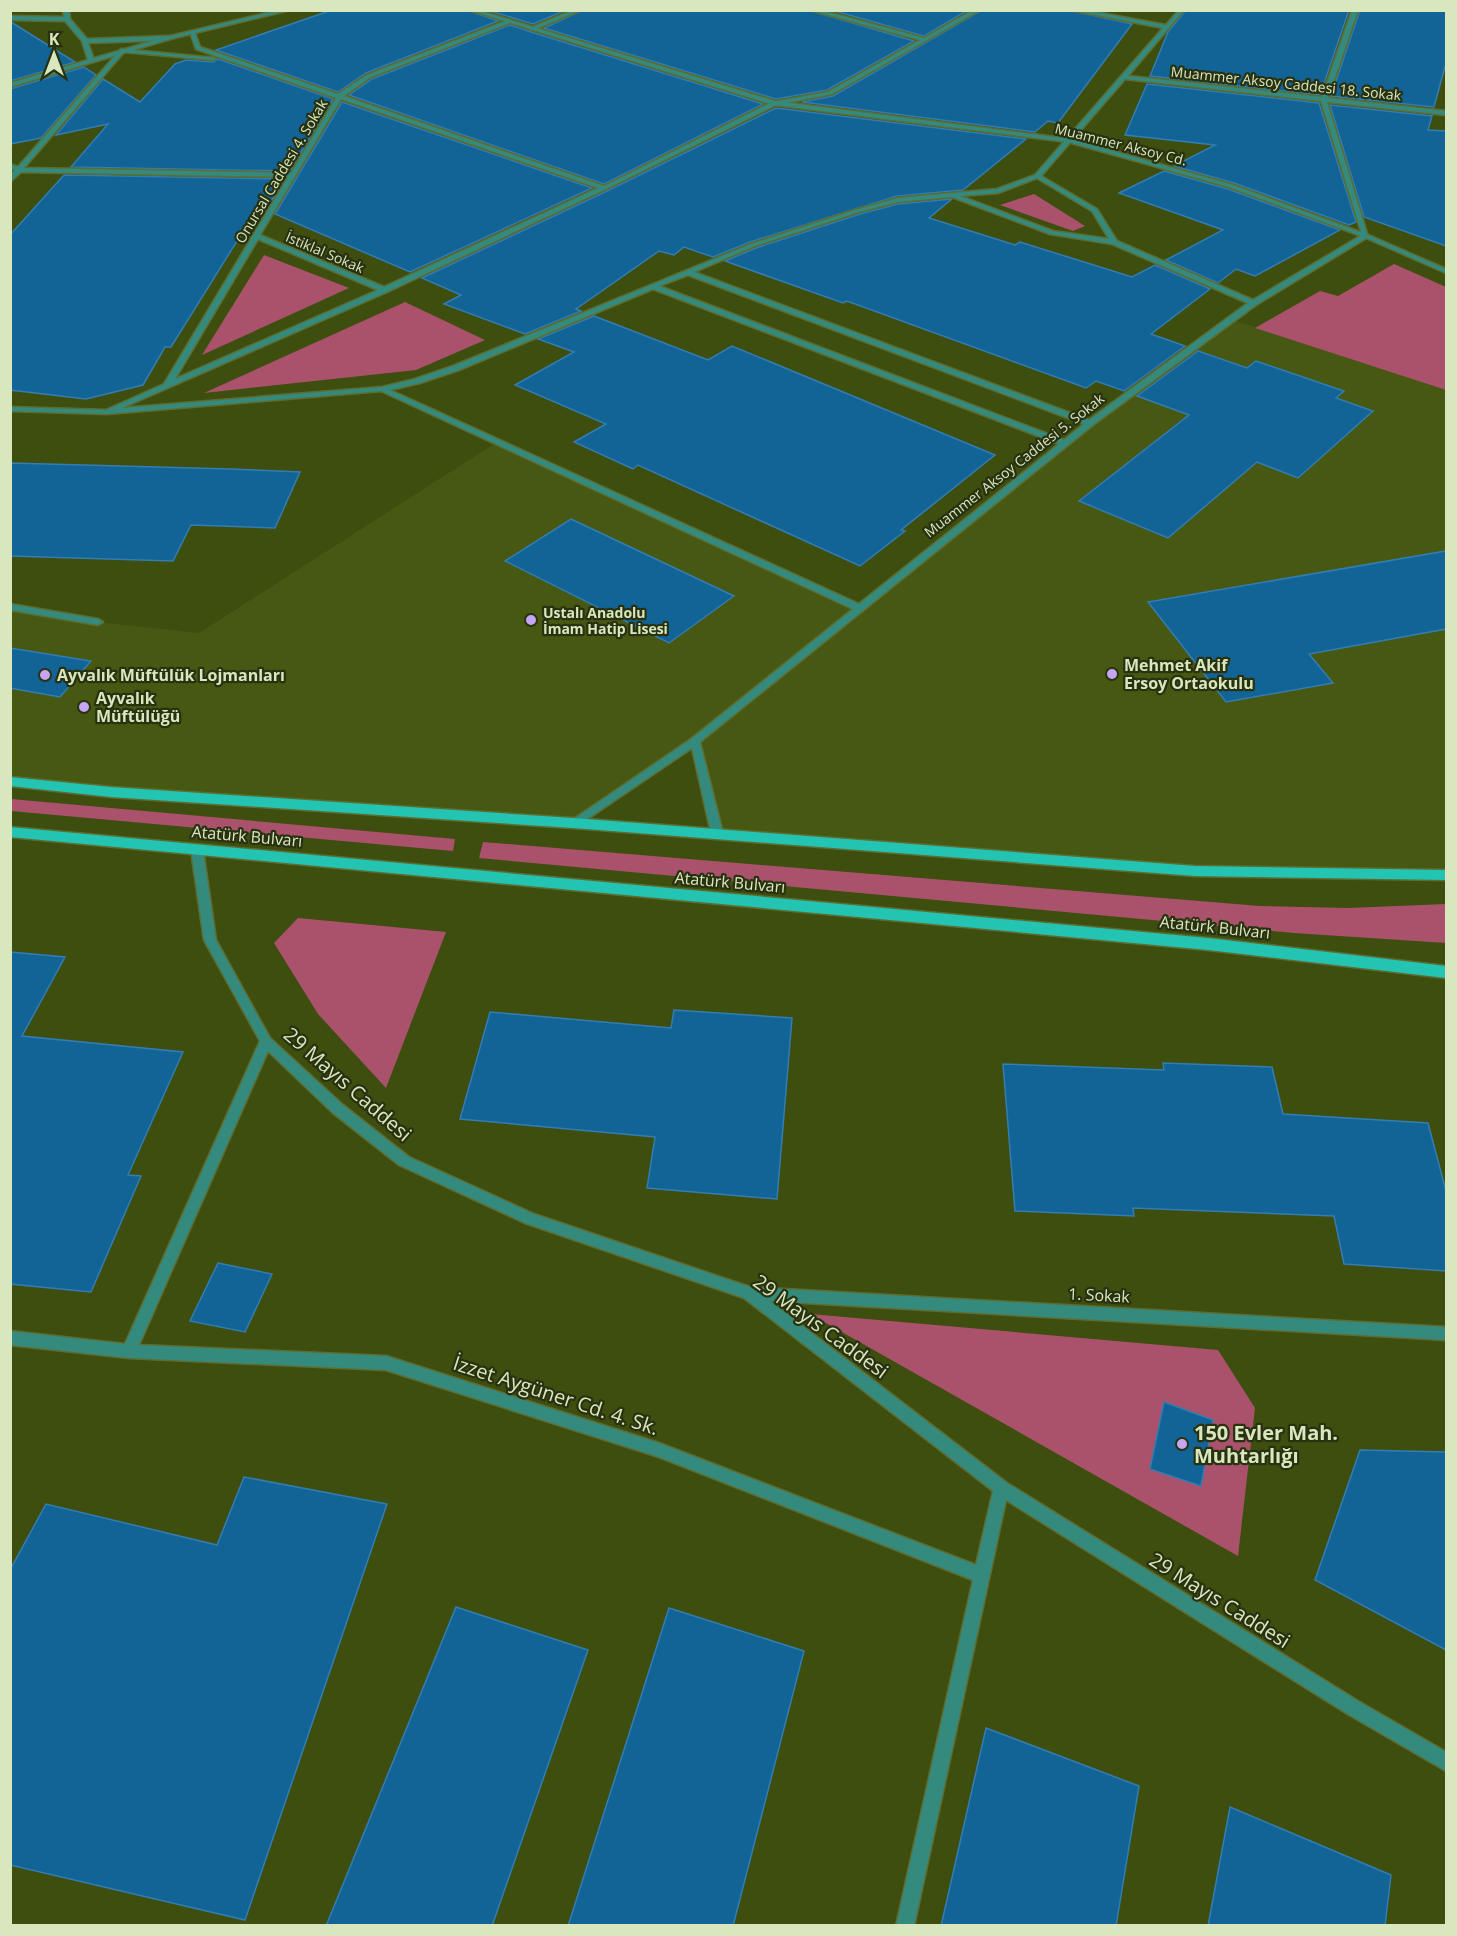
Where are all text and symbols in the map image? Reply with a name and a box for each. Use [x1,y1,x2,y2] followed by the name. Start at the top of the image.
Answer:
[24,24,84,84] north arrow
[49,28,60,50] text: K
[1170,61,1403,105] street label: Muammer Aksoy Caddesi 18. Sokak
[230,95,332,247] street label: Onursal Caddesi 4. Sokak
[1053,118,1189,170] street label: Muammer Aksoy Cd.
[283,227,368,277] street label: İstiklal Sokak
[920,388,1108,541] street label: Muammer Aksoy Caddesi 5. Sokak
[543,603,668,638] place label: Ustalı Anadolu İmam Hatip Lisesi
[524,613,538,627] marker: Ustalı Anadolu İmam Hatip Lisesi
[1124,654,1254,694] place label: Mehmet Akif Ersoy Ortaokulu
[57,664,285,686] place label: Ayvalık Müftülük Lojmanları
[1105,667,1119,681] marker: Mehmet Akif Ersoy Ortaokulu
[38,668,52,682] marker: Ayvalık Müftülük Lojmanları
[96,687,180,727] place label: Ayvalık Müftülüğü
[77,700,91,714] marker: Ayvalık Müftülüğü
[191,820,303,852] street label: Atatürk Bulvarı
[674,866,786,898] street label: Atatürk Bulvarı
[1159,910,1271,944] street label: Atatürk Bulvarı
[278,1021,418,1147] street label: 29 Mayıs Caddesi
[748,1268,894,1384] street label: 29 Mayıs Caddesi
[1068,1282,1131,1308] street label: 1. Sokak
[450,1349,662,1441] street label: İzzet Aygüner Cd. 4. Sk.
[1194,1419,1338,1469] place label: 150 Evler Mah. Muhtarlığı
[1175,1437,1189,1451] marker: 150 Evler Mah. Muhtarlığı
[1145,1546,1295,1654] street label: 29 Mayıs Caddesi

